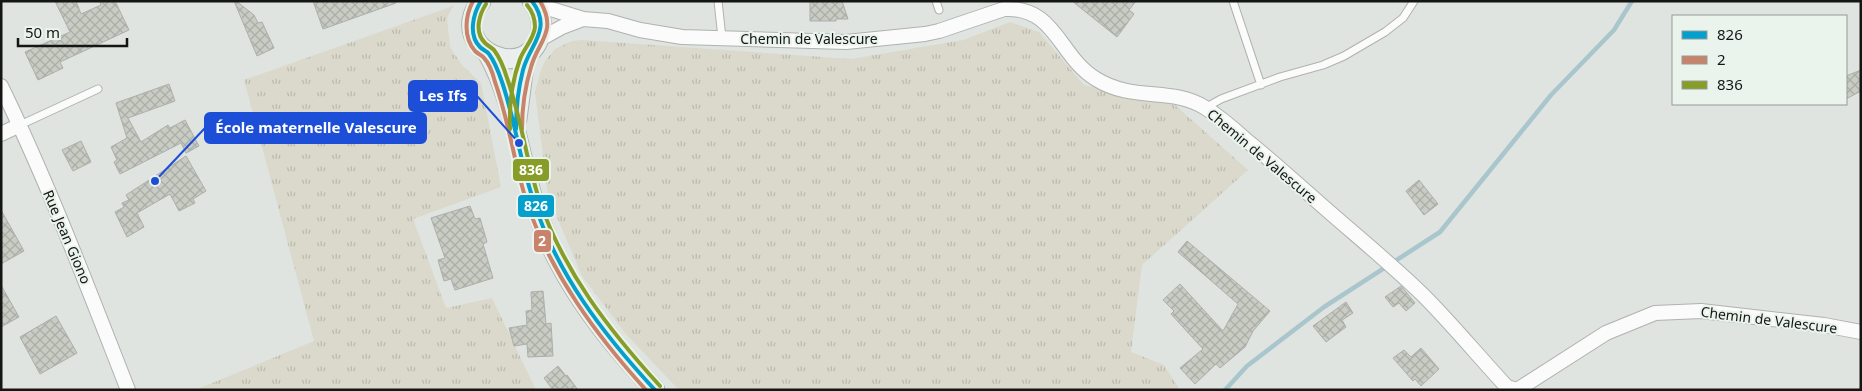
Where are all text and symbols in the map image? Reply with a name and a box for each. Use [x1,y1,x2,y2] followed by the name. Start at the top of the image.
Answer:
[18,15,126,47] scale bar
[1672,15,1847,105] legend
[25,22,60,42] text: 50 m
[1717,24,1743,44] text: 826
[740,29,878,48] street label: Chemin de Valescure
[1717,49,1726,69] text: 2
[1717,74,1743,94] text: 836
[409,81,477,111] callout: Les Ifs
[419,85,467,105] text: Les Ifs
[1204,104,1321,207] street label: Chemin de Valescure
[205,113,426,143] callout: École maternelle Valescure
[215,117,417,137] text: École maternelle Valescure
[512,158,550,182] line badge: 836
[519,160,543,179] text: 836
[39,187,96,287] street label: Rue Jean Giono
[517,194,555,218] line badge: 826
[524,196,548,215] text: 826
[533,229,552,253] line badge: 2
[538,231,546,250] text: 2
[1700,302,1839,337] street label: Chemin de Valescure

